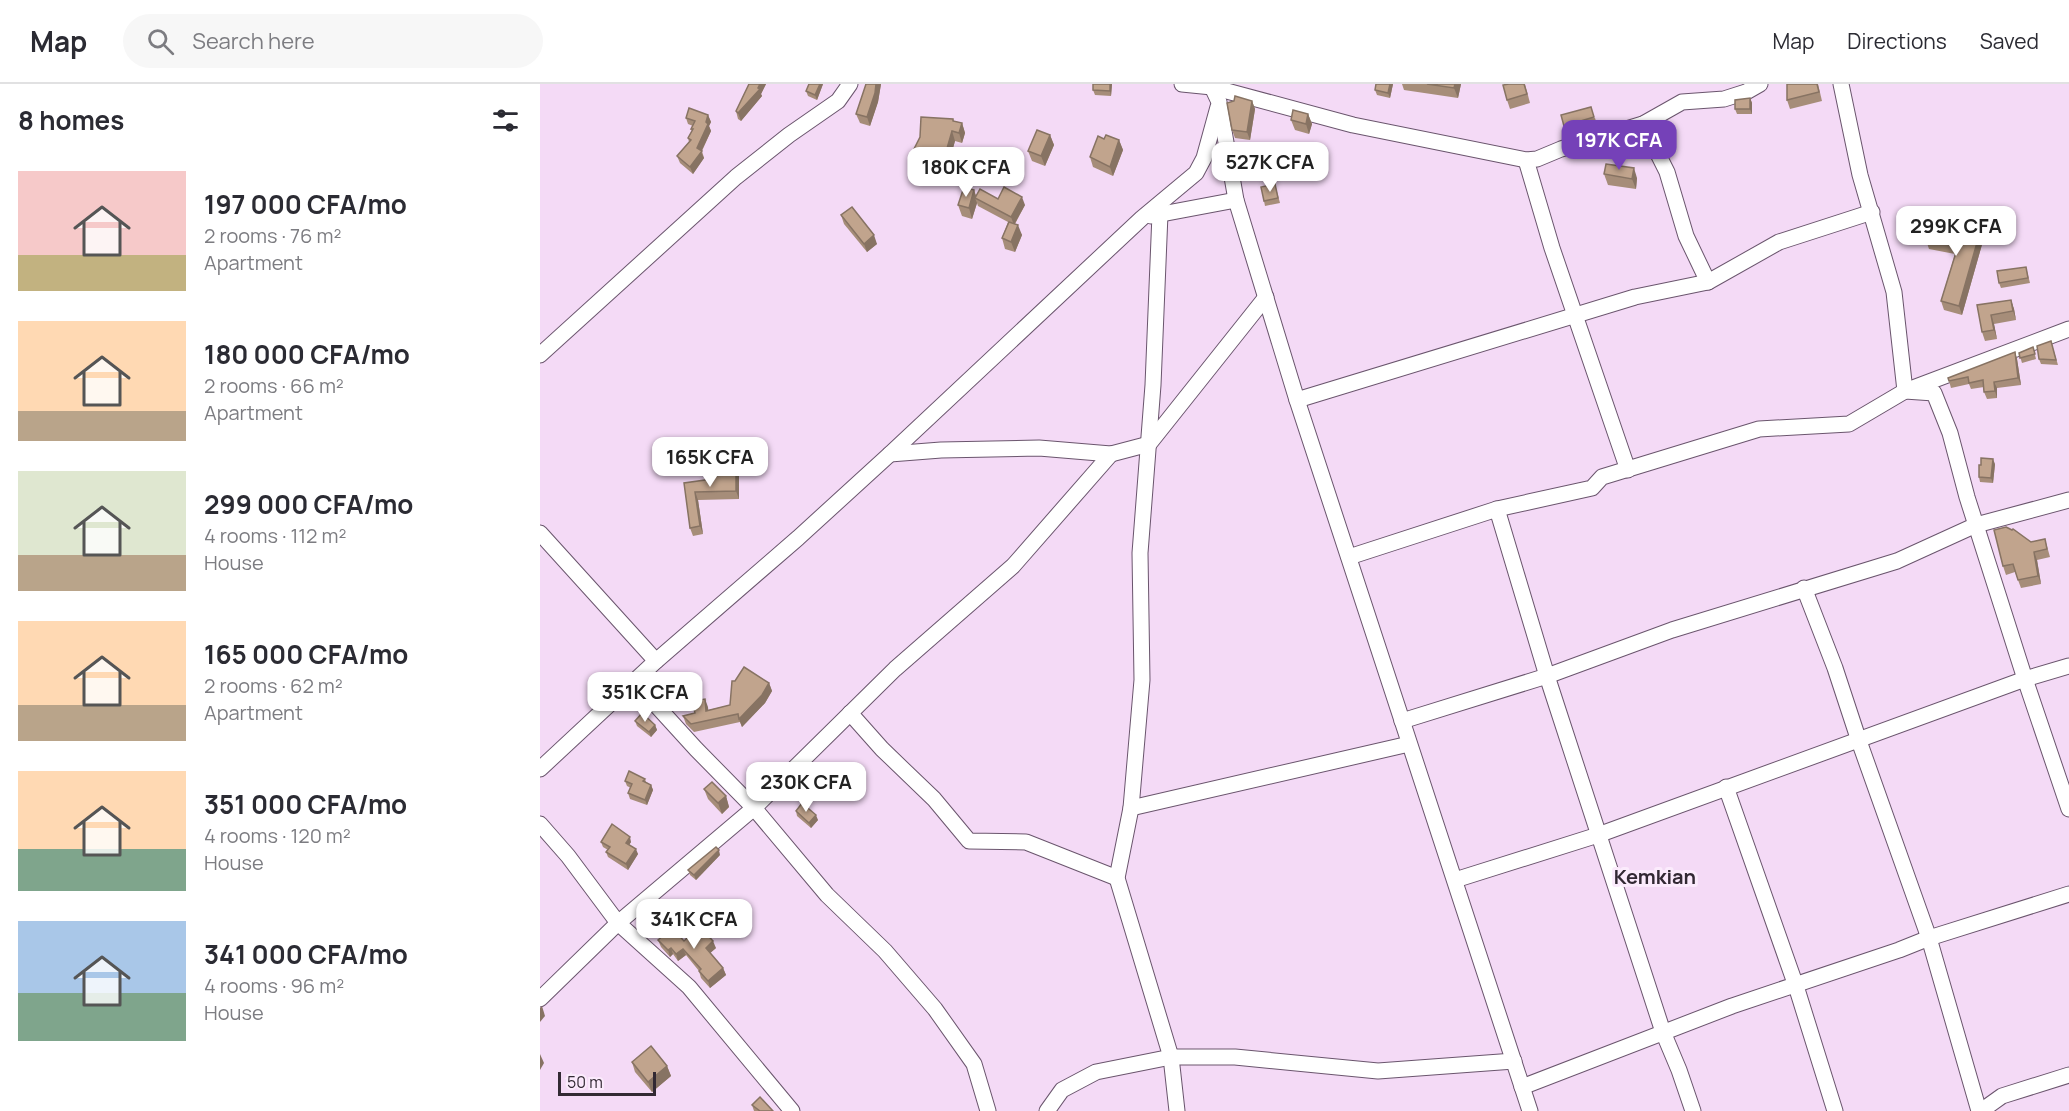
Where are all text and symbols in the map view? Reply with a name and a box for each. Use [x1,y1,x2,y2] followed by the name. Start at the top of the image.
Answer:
[123,14,543,68] search box
[30,22,87,60] text: Map
[144,25,177,58] icon: search
[192,26,315,56] text: Search here
[1773,27,1814,55] text: Map
[1847,27,1947,55] text: Directions
[1980,27,2039,55] text: Saved
[18,102,124,138] text: 8 homes
[489,104,522,137] icon: filters
[1557,120,1681,171] pin: 197K CFA
[1576,126,1662,153] text: 197K CFA
[1208,142,1332,193] pin: 527K CFA
[904,147,1028,198] pin: 180K CFA
[1226,148,1314,175] text: 527K CFA
[921,153,1011,180] text: 180K CFA
[204,186,407,222] text: 197 000 CFA/mo
[66,195,138,267] icon: home
[1894,206,2018,257] pin: 299K CFA
[1910,212,2002,239] text: 299K CFA
[204,222,341,249] text: 2 rooms · 76 m²
[204,249,303,276] text: Apartment
[204,336,410,372] text: 180 000 CFA/mo
[66,345,138,417] icon: home
[204,372,344,399] text: 2 rooms · 66 m²
[204,399,303,426] text: Apartment
[648,437,772,488] pin: 165K CFA
[666,443,754,470] text: 165K CFA
[204,486,413,522] text: 299 000 CFA/mo
[66,495,138,567] icon: home
[204,522,346,549] text: 4 rooms · 112 m²
[204,549,264,576] text: House
[204,636,408,672] text: 165 000 CFA/mo
[66,645,138,717] icon: home
[204,672,343,699] text: 2 rooms · 62 m²
[583,672,707,723] pin: 351K CFA
[601,678,689,705] text: 351K CFA
[204,699,303,726] text: Apartment
[744,762,868,813] pin: 230K CFA
[760,768,852,795] text: 230K CFA
[204,786,407,822] text: 351 000 CFA/mo
[66,795,138,867] icon: home
[204,822,351,849] text: 4 rooms · 120 m²
[204,849,264,876] text: House
[1614,863,1696,890] district label: Kemkian
[632,899,756,950] pin: 341K CFA
[650,905,738,932] text: 341K CFA
[204,936,408,972] text: 341 000 CFA/mo
[66,945,138,1017] icon: home
[204,972,344,999] text: 4 rooms · 96 m²
[204,999,264,1026] text: House
[558,1069,656,1096] scale bar
[567,1071,603,1093] text: 50 m

